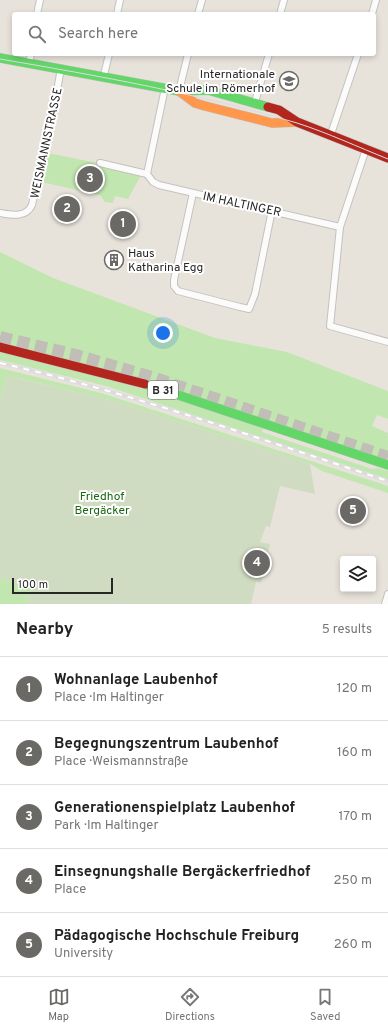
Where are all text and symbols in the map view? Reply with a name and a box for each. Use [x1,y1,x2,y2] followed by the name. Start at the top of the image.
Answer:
[12,12,376,56] search box
[26,23,48,45] icon: search
[58,25,138,44] text: Search here
[166,67,275,97] place label: Internationale Schule im Römerhof
[278,70,300,92] school or university icon: Internationale Schule im Römerhof
[27,86,67,200] street label: WEISMANNSTRASSE
[77,164,103,194] pin: 3
[201,189,282,221] street label: IM HALTINGER
[54,194,80,224] pin: 2
[110,209,136,239] pin: 1
[128,246,203,276] place label: Haus Katharina Egg
[103,249,125,271] building icon: Haus Katharina Egg
[153,323,173,343] your location
[148,381,178,399] road number: B 31
[74,489,130,519] park label: Friedhof Bergäcker
[340,496,366,526] pin: 5
[244,548,270,578] pin: 4
[340,556,376,592] map controls
[340,556,376,592] button: layers
[12,576,113,595] scale bar
[18,578,48,592] text: 100 m
[16,619,73,641] text: Nearby
[322,622,372,638] text: 5 results
[54,671,218,690] text: Wohnanlage Laubenhof
[26,681,32,697] text: 1
[337,681,372,697] text: 120 m
[54,690,164,706] text: Place · Im Haltinger
[54,735,278,754] text: Begegnungszentrum Laubenhof
[25,745,33,761] text: 2
[337,745,372,761] text: 160 m
[54,754,188,770] text: Place · Weismannstraße
[54,799,295,818] text: Generationenspielplatz Laubenhof
[25,809,33,825] text: 3
[338,809,372,825] text: 170 m
[54,818,159,834] text: Park · Im Haltinger
[54,863,310,882] text: Einsegnungshalle Bergäckerfriedhof
[25,873,33,889] text: 4
[334,873,372,889] text: 250 m
[54,882,86,898] text: Place
[54,927,299,946] text: Pädagogische Hochschule Freiburg
[25,937,33,953] text: 5
[334,937,372,953] text: 260 m
[54,946,113,962] text: University
[48,986,70,1024] tab: Map
[165,986,215,1024] tab: Directions
[310,986,340,1024] tab: Saved

